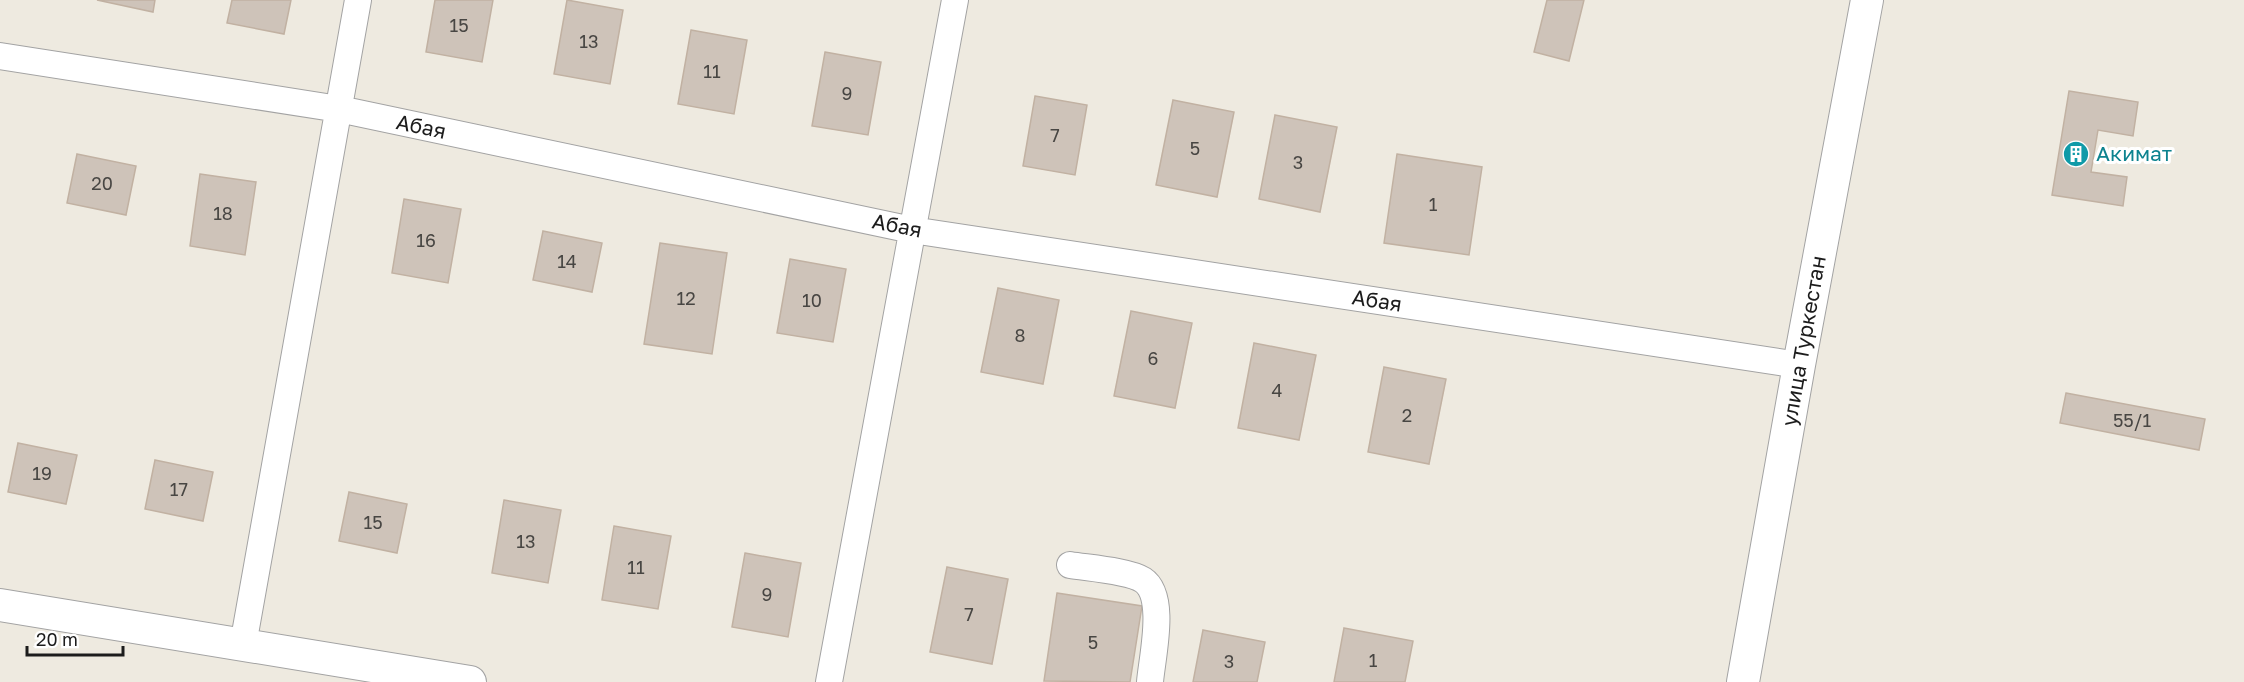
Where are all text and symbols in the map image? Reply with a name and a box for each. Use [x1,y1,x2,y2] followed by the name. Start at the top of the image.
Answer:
[449,14,469,36] house number: 15
[579,30,599,52] house number: 13
[703,60,721,82] house number: 11
[842,82,852,104] house number: 9
[394,108,448,144] street label: Абая
[1050,124,1060,146] house number: 7
[1190,137,1200,159] house number: 5
[2061,139,2091,169] building icon: Акимат
[2096,140,2172,166] place label: Акимат
[1293,151,1303,173] house number: 3
[91,172,113,194] house number: 20
[1429,193,1438,215] house number: 1
[213,202,233,224] house number: 18
[870,207,924,243] street label: Абая
[416,229,436,251] house number: 16
[557,250,577,272] house number: 14
[1775,254,1831,428] street label: улица Туркестан
[1350,283,1404,317] street label: Абая
[676,287,696,309] house number: 12
[802,289,822,311] house number: 10
[1015,324,1025,346] house number: 8
[1148,347,1158,369] house number: 6
[1272,379,1283,401] house number: 4
[1402,404,1412,426] house number: 2
[2113,409,2151,431] house number: 55/1
[32,462,52,484] house number: 19
[170,478,188,500] house number: 17
[363,511,383,533] house number: 15
[516,530,536,552] house number: 13
[627,556,645,578] house number: 11
[762,583,772,605] house number: 9
[964,603,974,625] house number: 7
[27,619,123,657] scale bar
[36,628,78,650] text: 20 m
[1088,631,1098,653] house number: 5
[1369,649,1378,671] house number: 1
[1224,650,1234,672] house number: 3

